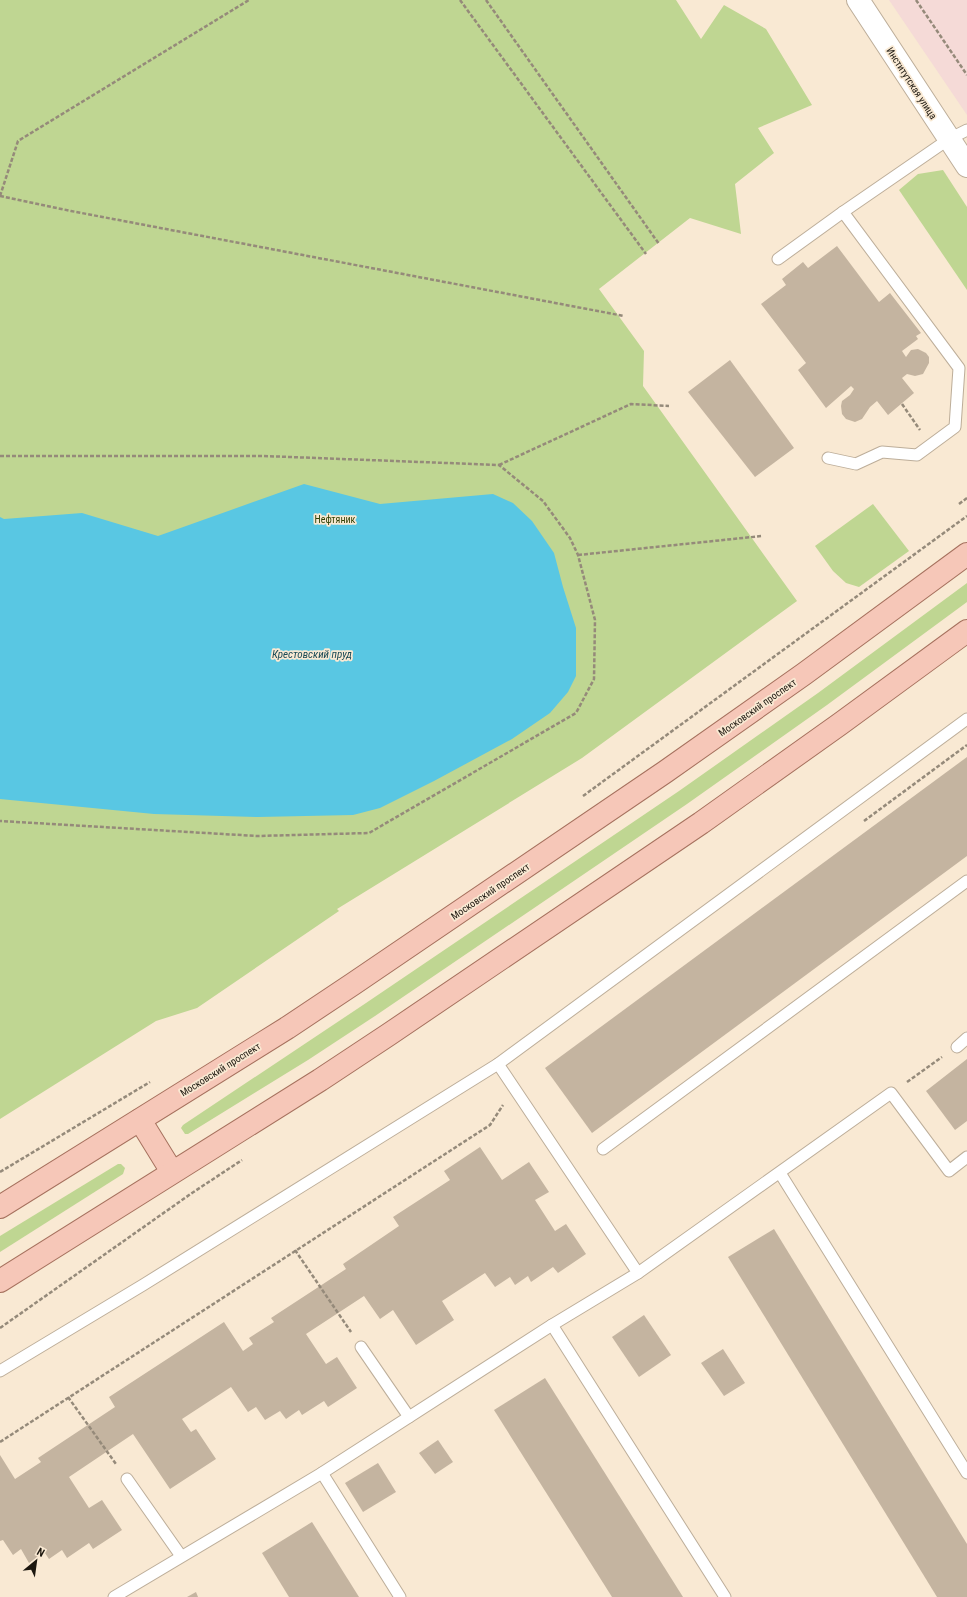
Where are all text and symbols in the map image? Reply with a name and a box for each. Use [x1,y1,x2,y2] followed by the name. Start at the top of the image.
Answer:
[884,45,939,121] street label: Институтская улица
[315,514,356,525] park label: Нефтяник
[272,648,352,661] water label: Крестовский пруд
[716,676,798,738] street label: Московский проспект
[449,861,532,922] street label: Московский проспект
[178,1040,262,1099] street label: Московский проспект
[16,1541,56,1581] north arrow
[35,1545,47,1560] text: N

